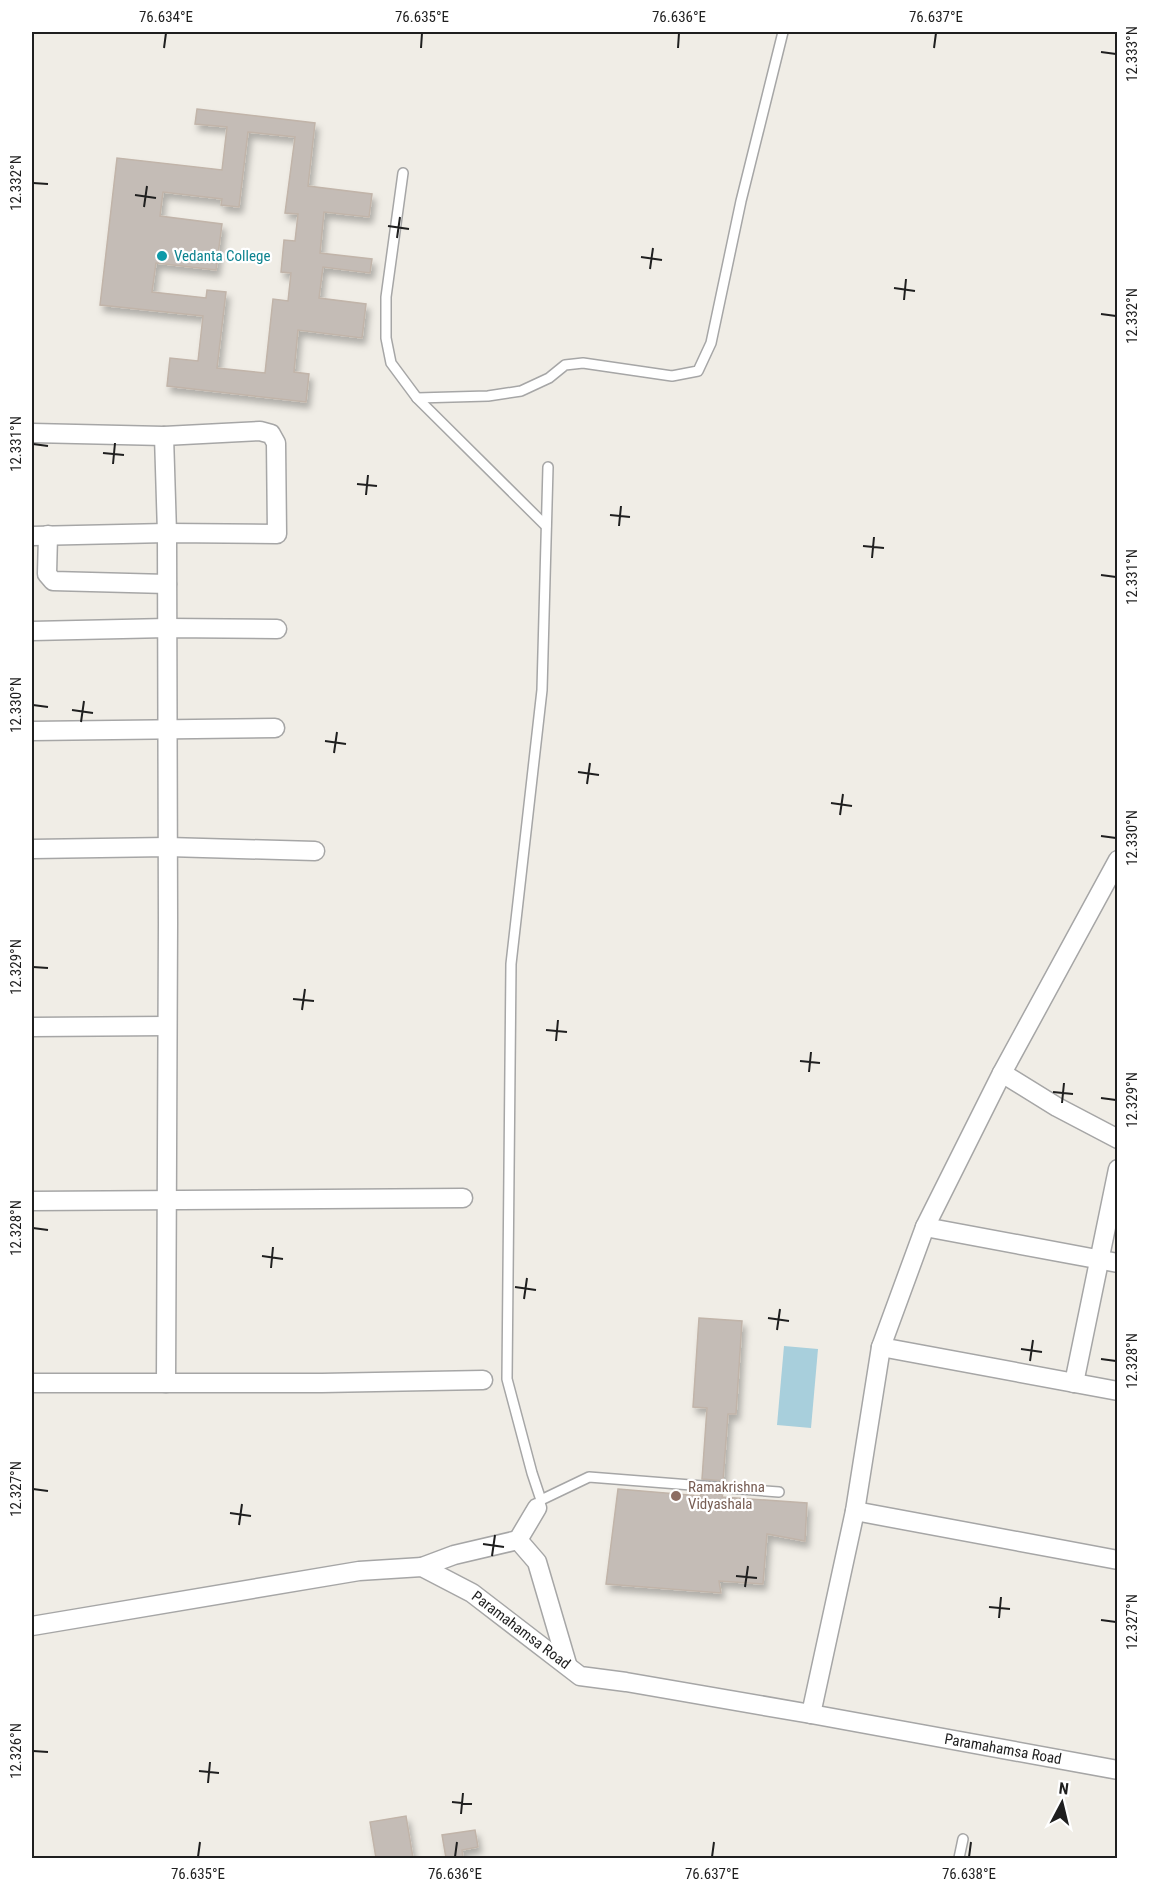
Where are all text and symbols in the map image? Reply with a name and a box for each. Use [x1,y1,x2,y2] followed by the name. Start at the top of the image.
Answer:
[139,8,193,26] text: 76.634°E
[395,8,449,26] text: 76.635°E
[652,8,706,26] text: 76.636°E
[909,8,963,26] text: 76.637°E
[1123,26,1141,82] text: 12.333°N
[7,155,25,211] text: 12.332°N
[174,247,270,265] place label: Vedanta College
[155,249,169,263] marker: Vedanta College
[1123,288,1141,344] text: 12.332°N
[7,416,25,472] text: 12.331°N
[1123,549,1141,605] text: 12.331°N
[7,677,25,733] text: 12.330°N
[1123,810,1141,866] text: 12.330°N
[7,939,25,995] text: 12.329°N
[1123,1072,1141,1128] text: 12.329°N
[7,1200,25,1256] text: 12.328°N
[1123,1333,1141,1389] text: 12.328°N
[7,1461,25,1517] text: 12.327°N
[688,1478,765,1513] place label: Ramakrishna Vidyashala
[669,1489,683,1503] marker: Ramakrishna Vidyashala
[468,1587,574,1673] street label: Paramahamsa Road
[1123,1594,1141,1650] text: 12.327°N
[7,1723,25,1779] text: 12.326°N
[943,1730,1063,1768] street label: Paramahamsa Road
[1032,1773,1092,1833] north arrow
[1058,1779,1070,1799] text: N
[171,1865,225,1883] text: 76.635°E
[428,1865,482,1883] text: 76.636°E
[685,1865,739,1883] text: 76.637°E
[942,1865,996,1883] text: 76.638°E

